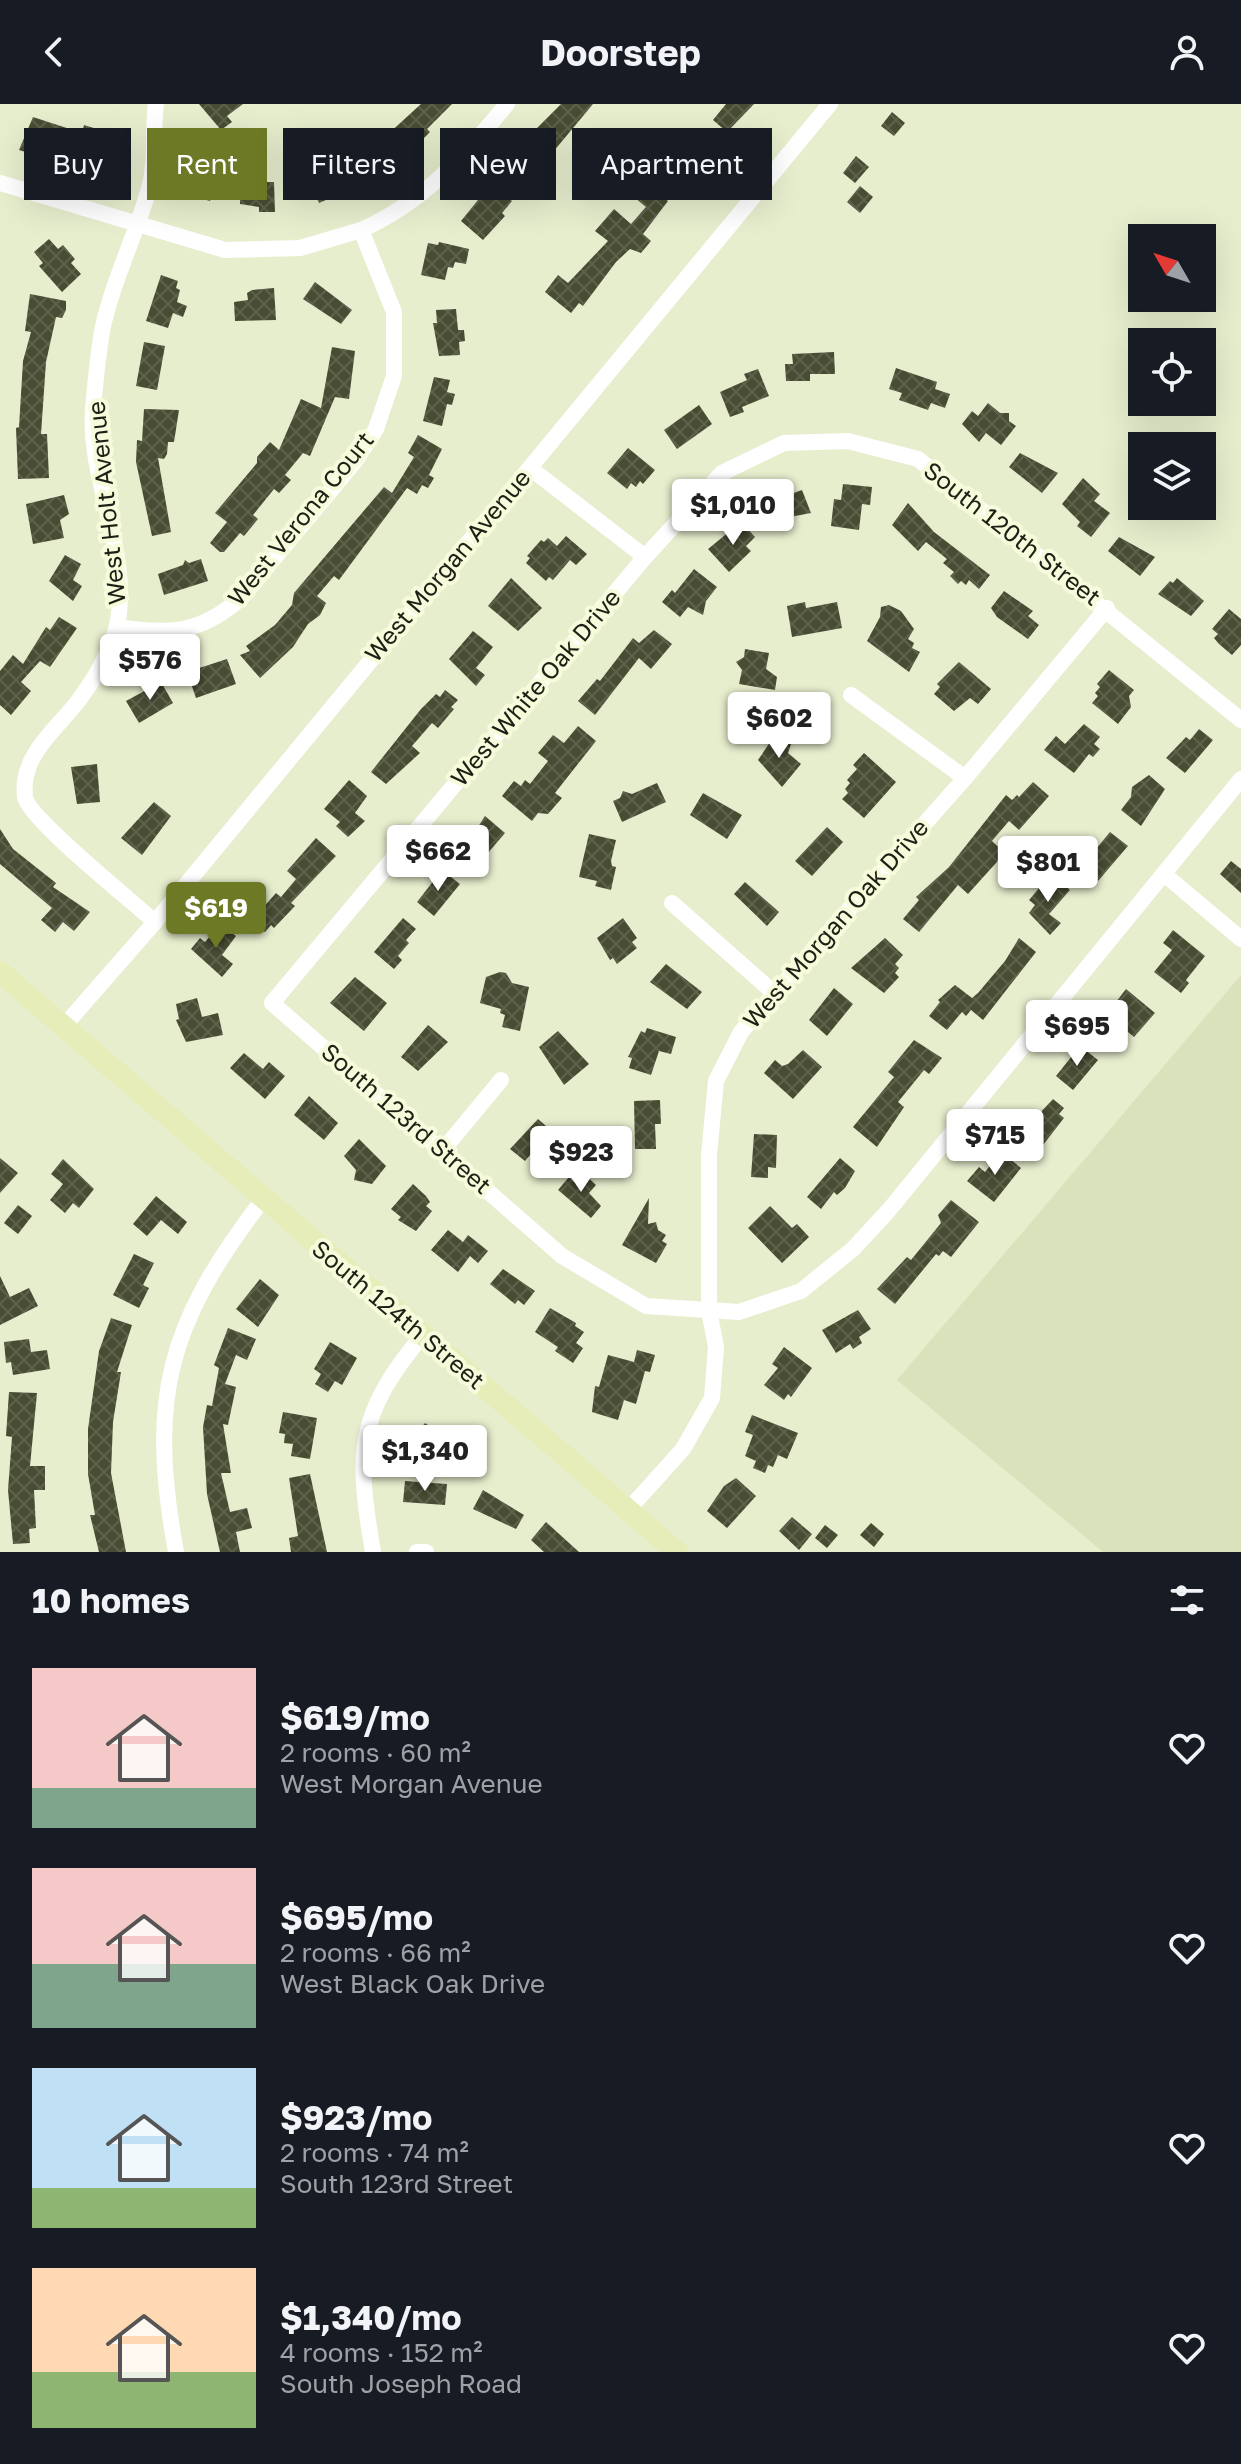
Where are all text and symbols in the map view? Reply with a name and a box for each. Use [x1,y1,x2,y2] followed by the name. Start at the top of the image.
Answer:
[32,30,76,74] icon: back
[1165,30,1209,74] icon: person
[540,31,701,74] text: Doorstep
[24,128,131,200] chip: Buy
[147,128,267,200] chip: Rent
[283,128,424,200] chip: Filters
[440,128,556,200] chip: New
[572,128,772,200] chip: Apartment
[1128,224,1216,312] north arrow
[1128,224,1216,520] map controls
[1128,328,1216,416] button: locate
[80,400,131,606] street label: West Holt Avenue
[221,425,379,611] street label: West Verona Court
[1128,432,1216,520] button: layers
[919,455,1107,611] street label: South 120th Street
[358,463,536,667] street label: West Morgan Avenue
[668,479,798,547] pin: $1,010
[690,489,776,520] text: $1,010
[444,583,626,792] street label: West White Oak Drive
[103,634,197,702] pin: $576
[118,644,182,675] text: $576
[732,692,826,760] pin: $602
[746,702,812,733] text: $602
[736,812,934,1034] street label: West Morgan Oak Drive
[391,825,485,893] pin: $662
[405,835,471,866] text: $662
[1001,836,1095,904] pin: $801
[1016,846,1080,877] text: $801
[169,882,263,950] pin: $619
[184,892,248,923] text: $619
[1030,1000,1124,1068] pin: $695
[1044,1010,1110,1041] text: $695
[316,1036,498,1199] street label: South 123rd Street
[948,1109,1042,1177] pin: $715
[965,1119,1025,1150] text: $715
[534,1126,628,1194] pin: $923
[548,1136,614,1167] text: $923
[307,1233,491,1394] street label: South 124th Street
[360,1425,490,1493] pin: $1,340
[381,1435,469,1466] text: $1,340
[1165,1578,1209,1622] icon: filters
[32,1580,190,1620] text: 10 homes
[280,1697,430,1737] text: $619/mo
[96,1700,192,1796] icon: home
[1165,1726,1209,1770] icon: heart
[280,1737,471,1768] text: 2 rooms · 60 m²
[280,1768,542,1799] text: West Morgan Avenue
[280,1897,433,1937] text: $695/mo
[96,1900,192,1996] icon: home
[1165,1926,1209,1970] icon: heart
[280,1937,471,1968] text: 2 rooms · 66 m²
[280,1968,545,1999] text: West Black Oak Drive
[280,2097,432,2137] text: $923/mo
[96,2100,192,2196] icon: home
[1165,2126,1209,2170] icon: heart
[280,2137,469,2168] text: 2 rooms · 74 m²
[280,2168,513,2199] text: South 123rd Street
[280,2297,462,2337] text: $1,340/mo
[96,2300,192,2396] icon: home
[1165,2326,1209,2370] icon: heart
[280,2337,483,2368] text: 4 rooms · 152 m²
[280,2368,522,2399] text: South Joseph Road

